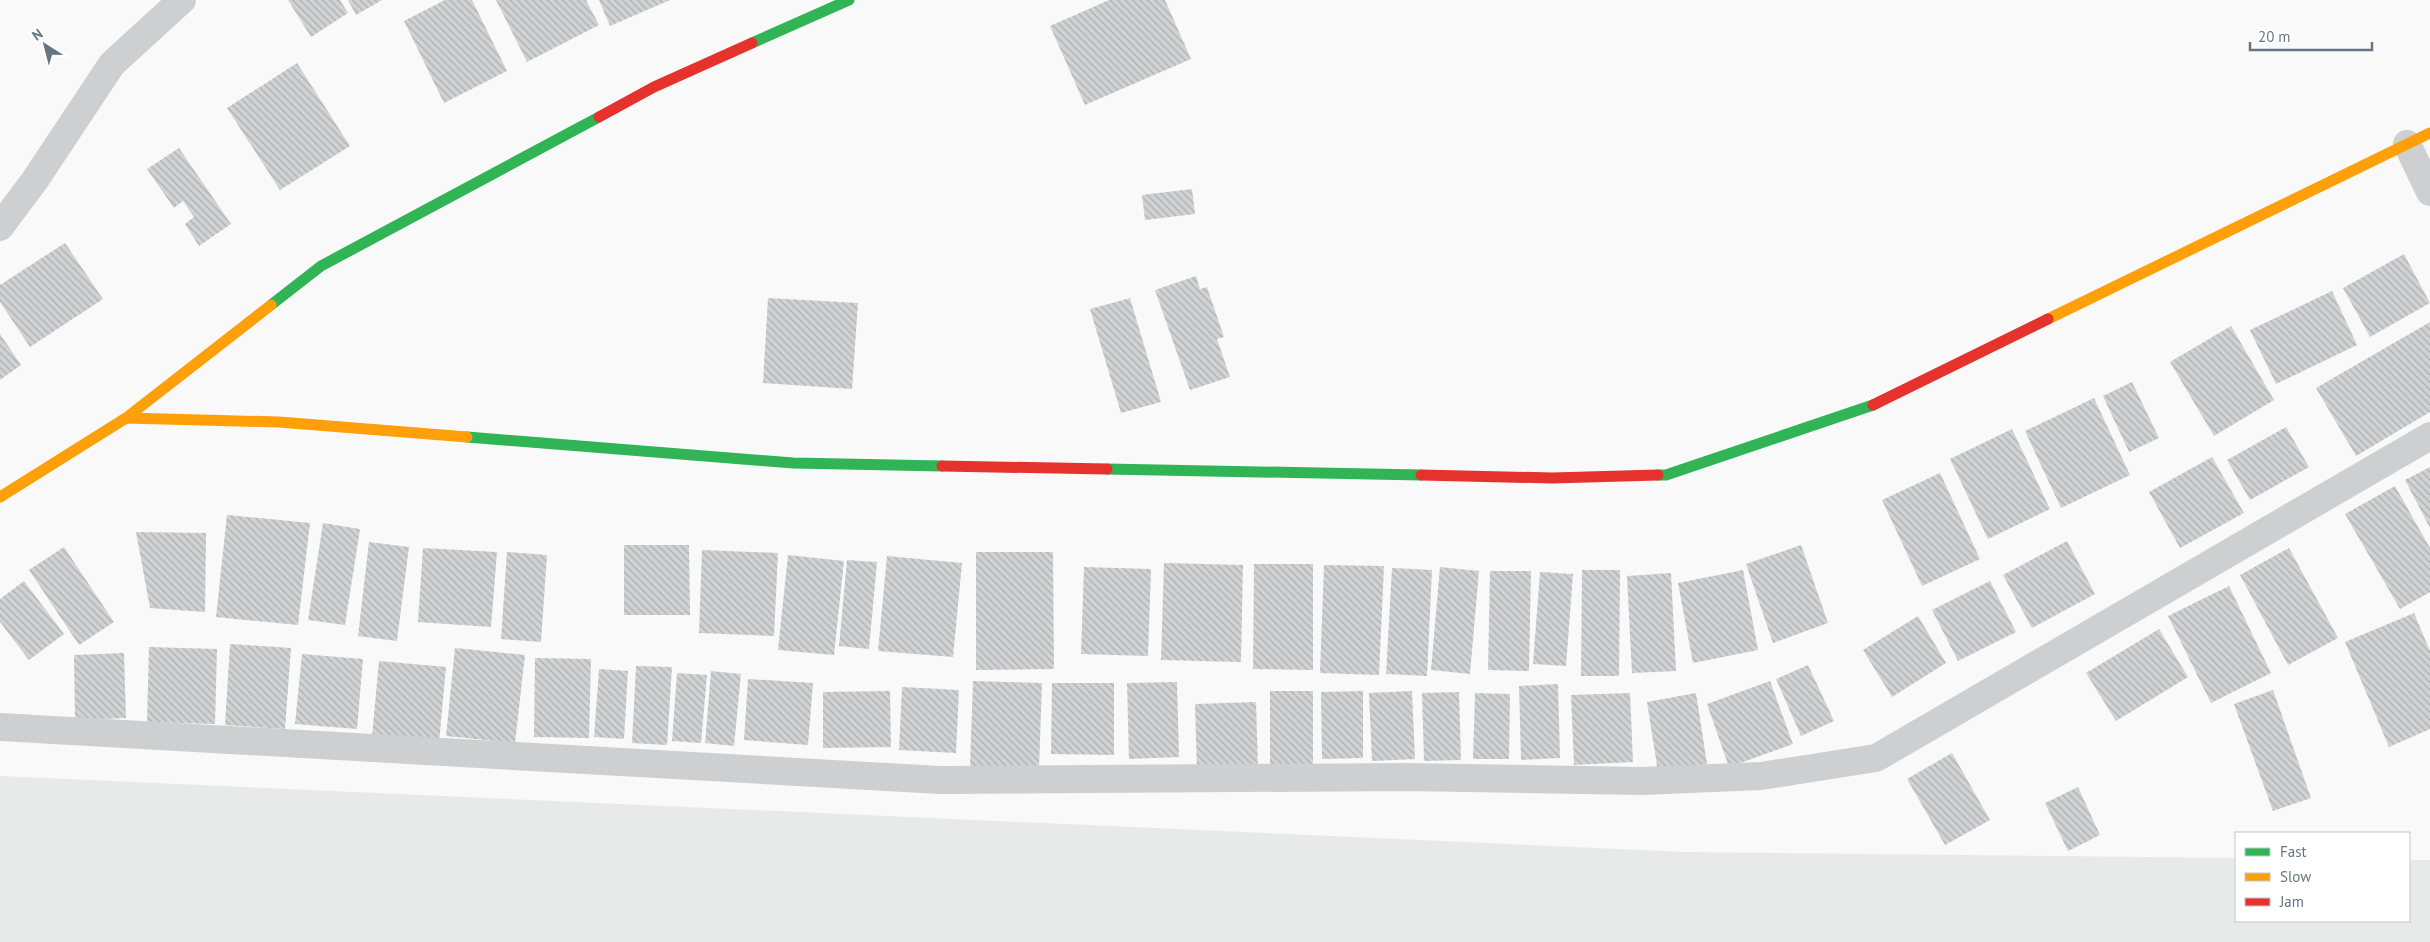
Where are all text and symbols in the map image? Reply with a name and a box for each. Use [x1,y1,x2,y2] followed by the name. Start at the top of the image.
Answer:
[20,20,70,70] north arrow
[2250,20,2372,52] scale bar
[28,24,46,44] text: N
[2258,27,2291,46] text: 20 m
[2235,832,2410,922] legend
[2280,842,2307,861] text: Fast
[2280,867,2311,886] text: Slow
[2279,892,2304,911] text: Jam

